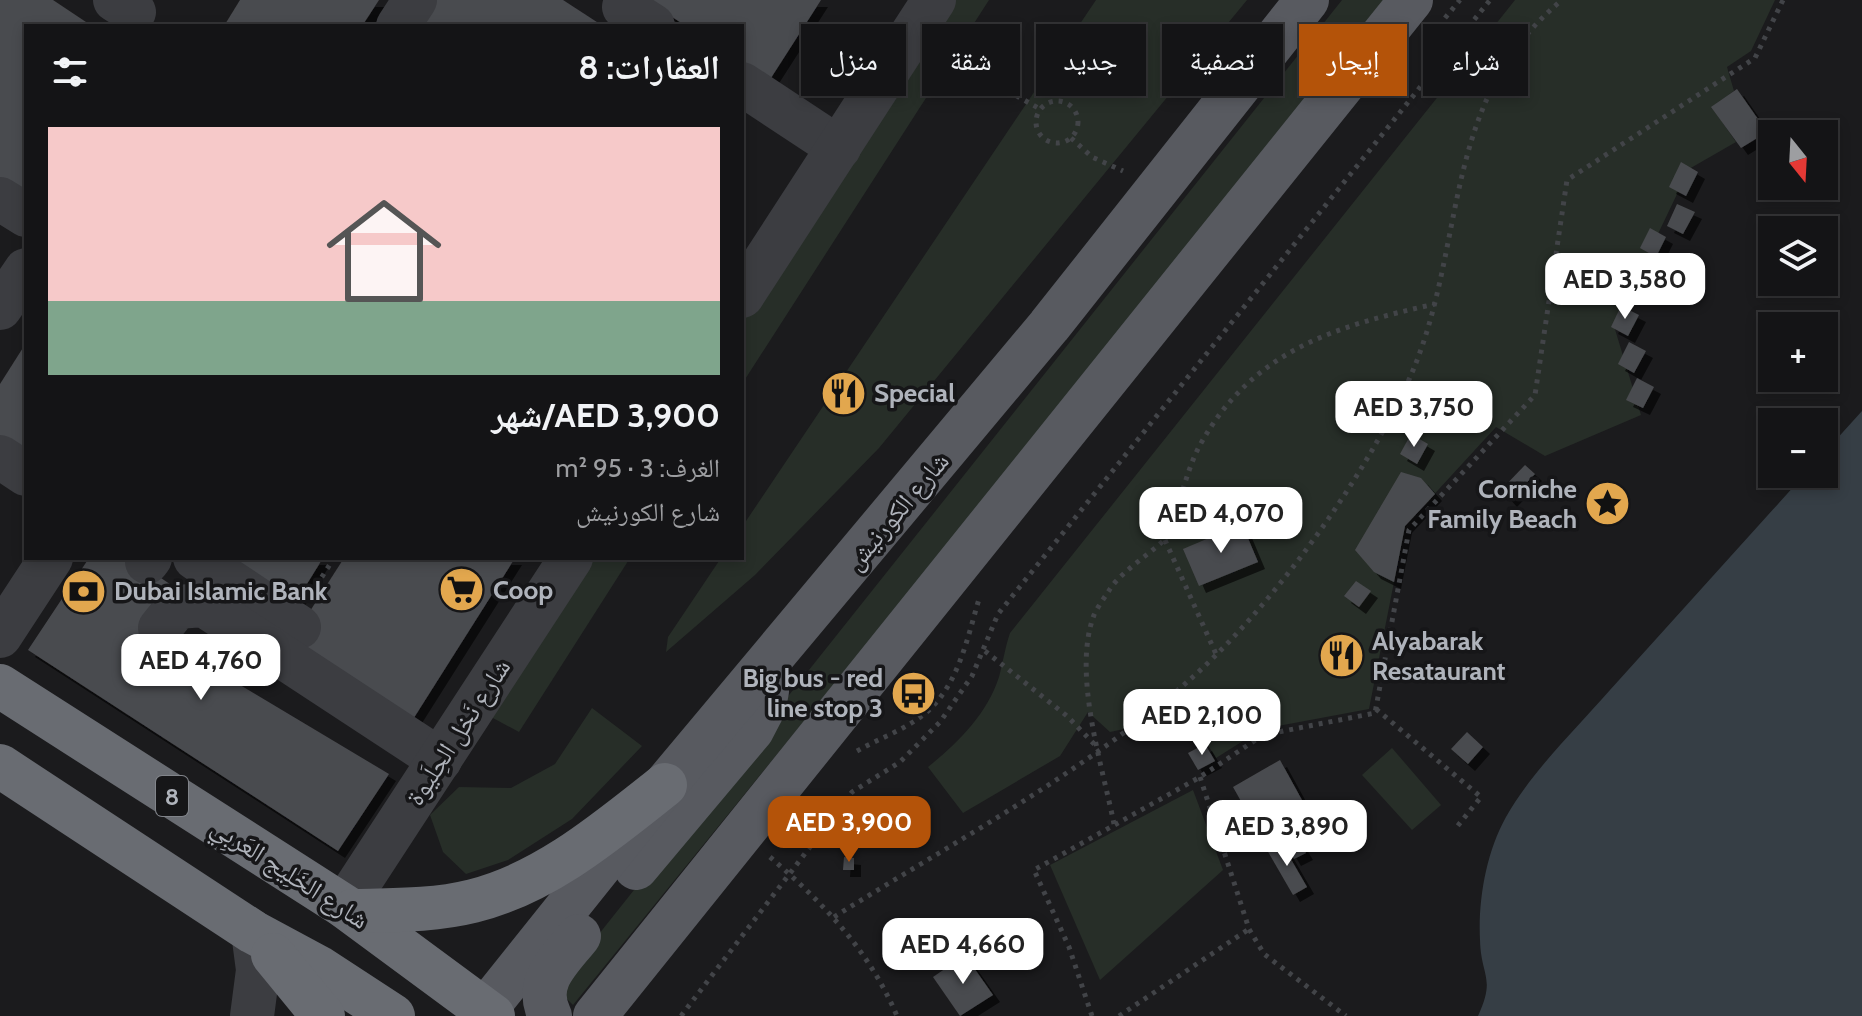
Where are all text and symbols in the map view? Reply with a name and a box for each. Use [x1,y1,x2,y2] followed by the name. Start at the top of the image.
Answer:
[801,24,906,96] chip: منزل
[922,24,1020,96] chip: شقة
[1036,24,1146,96] chip: جديد
[1162,24,1283,96] chip: تصفية
[1299,24,1407,96] chip: إيجار
[1423,24,1528,96] chip: شراء
[578,46,720,88] text: العقارات: 8
[48,50,92,94] icon: filters
[1758,120,1838,200] north arrow
[1758,120,1838,488] map controls
[312,179,456,323] icon: home
[1758,216,1838,296] button: layers
[1533,253,1717,321] pin: AED 3,580
[1563,263,1687,295] text: AED 3,580
[1758,312,1838,392] button: +
[819,369,867,417] restaurant icon: Special
[874,377,955,409] place label: Special
[1322,381,1506,449] pin: AED 3,750
[1353,391,1475,423] text: AED 3,750
[492,394,720,436] text: AED 3,900/شهر
[1758,408,1838,488] button: −
[838,446,956,576] street label: شارع الكورنيش
[556,452,720,484] text: الغرف: 3 · 95 m²
[1427,473,1577,535] place label: Corniche Family Beach
[1584,480,1632,528] place icon: Corniche Family Beach
[1129,487,1313,555] pin: AED 4,070
[576,496,720,528] text: شارع الكورنيش
[1157,497,1285,529] text: AED 4,070
[438,566,486,614] supermarket icon: Coop
[59,567,107,615] bank icon: Dubai Islamic Bank
[493,574,553,606] place label: Coop
[114,575,328,607] place label: Dubai Islamic Bank
[1372,625,1506,687] place label: Alyabarak Resataurant
[1317,632,1365,680] restaurant icon: Alyabarak Resataurant
[109,634,293,702] pin: AED 4,760
[139,644,263,676] text: AED 4,760
[399,653,517,811] street label: شارع نَخل الحِلَيوة
[742,662,883,724] place label: Big bus - red line stop 3
[890,669,938,717] bus stop icon: Big bus - red line stop 3
[1110,689,1294,757] pin: AED 2,100
[1141,699,1263,731] text: AED 2,100
[156,776,188,816] road number: 8
[757,796,941,864] pin: AED 3,900
[1195,800,1379,868] pin: AED 3,890
[786,806,912,838] text: AED 3,900
[203,810,375,940] street label: شارع الخَلِيج العَربِي
[1225,810,1349,842] text: AED 3,890
[871,918,1055,986] pin: AED 4,660
[900,928,1026,960] text: AED 4,660

